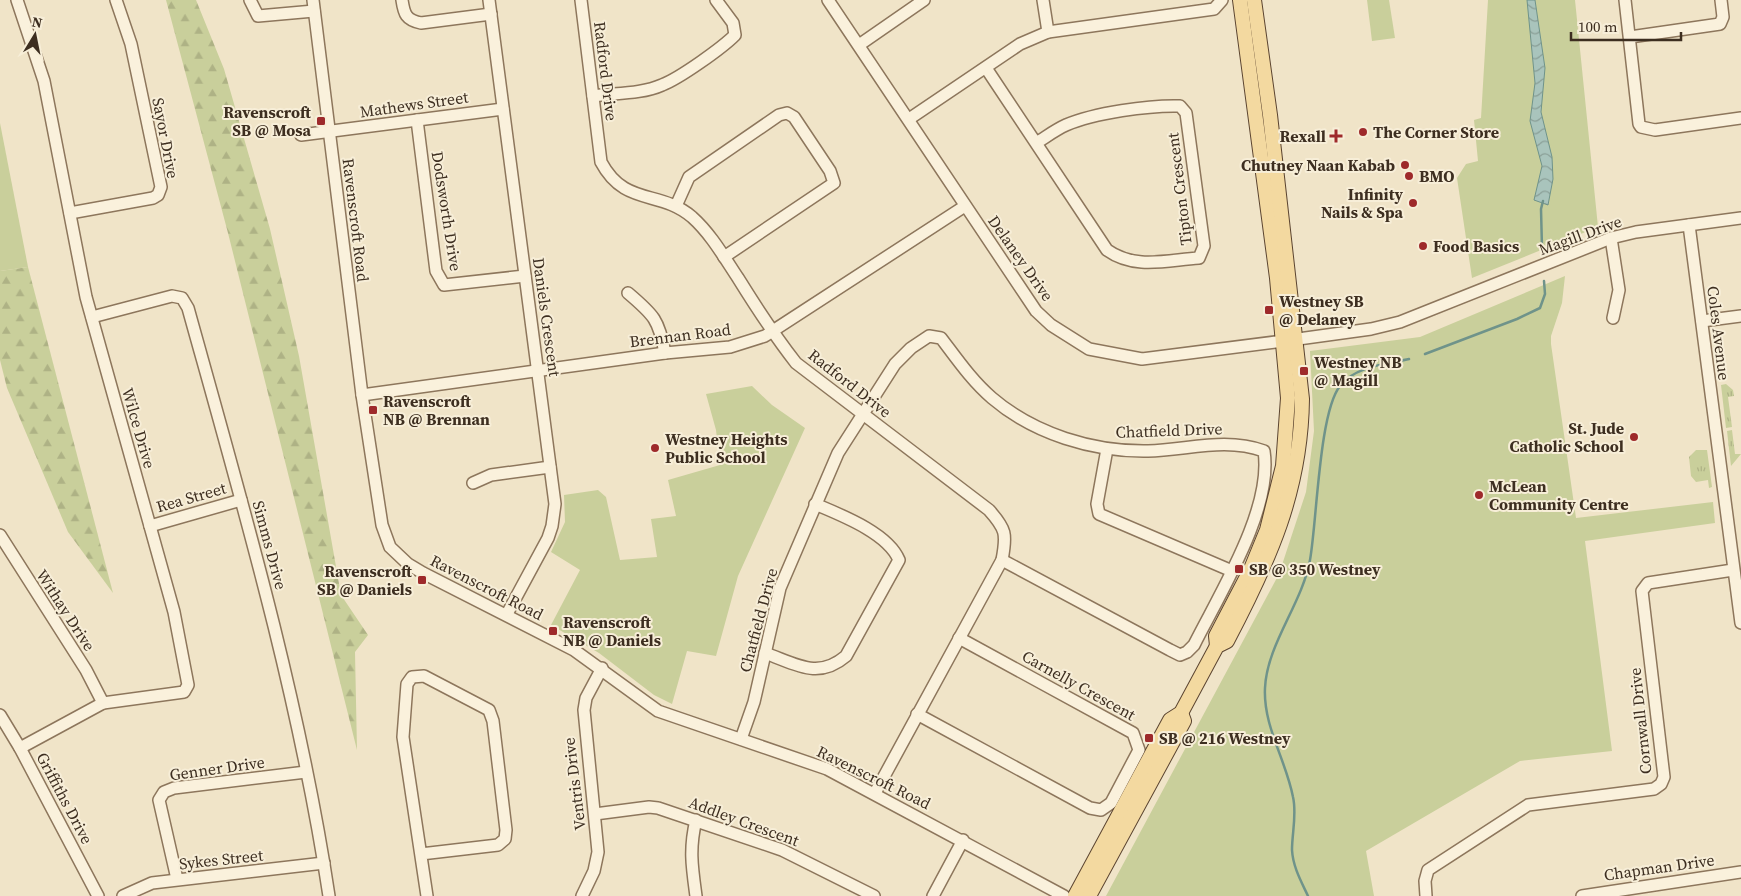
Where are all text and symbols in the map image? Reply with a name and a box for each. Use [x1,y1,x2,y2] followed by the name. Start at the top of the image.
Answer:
[10,10,60,60] north arrow
[1571,10,1681,42] scale bar
[30,11,44,33] text: N
[1578,16,1618,37] text: 100 m
[589,20,623,122] street label: Radford Drive
[358,85,470,122] street label: Mathews Street
[147,96,185,180] street label: Sayor Drive
[223,101,312,141] place label: Ravenscroft SB @ Mosa
[315,115,327,127] marker: Ravenscroft SB @ Mosa
[1373,121,1499,143] place label: The Corner Store
[1280,125,1326,147] place label: Rexall
[1357,126,1369,138] marker: The Corner Store
[1330,130,1342,142] marker: Rexall
[1161,131,1197,247] street label: Tipton Crescent
[427,150,467,272] street label: Dodsworth Drive
[1241,154,1395,176] place label: Chutney Naan Kabab
[338,157,374,283] street label: Ravenscroft Road
[1399,159,1411,171] marker: Chutney Naan Kabab
[1419,165,1455,187] place label: BMO
[1403,170,1415,182] marker: BMO
[1321,183,1403,223] place label: Infinity Nails & Spa
[1407,197,1419,209] marker: Infinity Nails & Spa
[1535,210,1625,260] street label: Magill Drive
[983,211,1059,305] street label: Delaney Drive
[1433,235,1519,257] place label: Food Basics
[1417,240,1429,252] marker: Food Basics
[528,256,566,379] street label: Daniels Crescent
[1702,285,1736,381] street label: Coles Avenue
[1279,290,1364,330] place label: Westney SB @ Delaney
[1263,304,1275,316] marker: Westney SB @ Delaney
[628,318,732,352] street label: Brennan Road
[804,344,896,422] street label: Radford Drive
[1314,351,1402,391] place label: Westney NB @ Magill
[1298,365,1310,377] marker: Westney NB @ Magill
[117,385,161,471] street label: Wilce Drive
[383,390,490,430] place label: Ravenscroft NB @ Brennan
[367,404,379,416] marker: Ravenscroft NB @ Brennan
[1115,417,1223,443] street label: Chatfield Drive
[1509,417,1624,457] place label: St. Jude Catholic School
[665,428,788,468] place label: Westney Heights Public School
[1628,431,1640,443] marker: St. Jude Catholic School
[649,442,661,454] marker: Westney Heights Public School
[1489,475,1629,515] place label: McLean Community Centre
[154,476,229,517] street label: Rea Street
[1473,489,1485,501] marker: McLean Community Centre
[248,498,292,592] street label: Simms Drive
[427,549,547,625] street label: Ravenscroft Road
[1249,558,1381,580] place label: SB @ 350 Westney
[317,560,413,600] place label: Ravenscroft SB @ Daniels
[1233,563,1245,575] marker: SB @ 350 Westney
[31,565,101,655] street label: Withay Drive
[734,566,782,674] street label: Chatfield Drive
[416,574,428,586] marker: Ravenscroft SB @ Daniels
[563,611,661,651] place label: Ravenscroft NB @ Daniels
[547,625,559,637] marker: Ravenscroft NB @ Daniels
[1018,645,1140,726] street label: Carnelly Crescent
[1623,667,1657,775] street label: Cornwall Drive
[1159,727,1291,749] place label: SB @ 216 Westney
[1143,732,1155,744] marker: SB @ 216 Westney
[557,736,591,832] street label: Ventris Drive
[813,740,935,814] street label: Ravenscroft Road
[32,748,98,848] street label: Griffiths Drive
[168,750,266,786] street label: Genner Drive
[686,791,803,851] street label: Addley Crescent
[178,844,265,874] street label: Sykes Street
[1602,848,1716,886] street label: Chapman Drive

